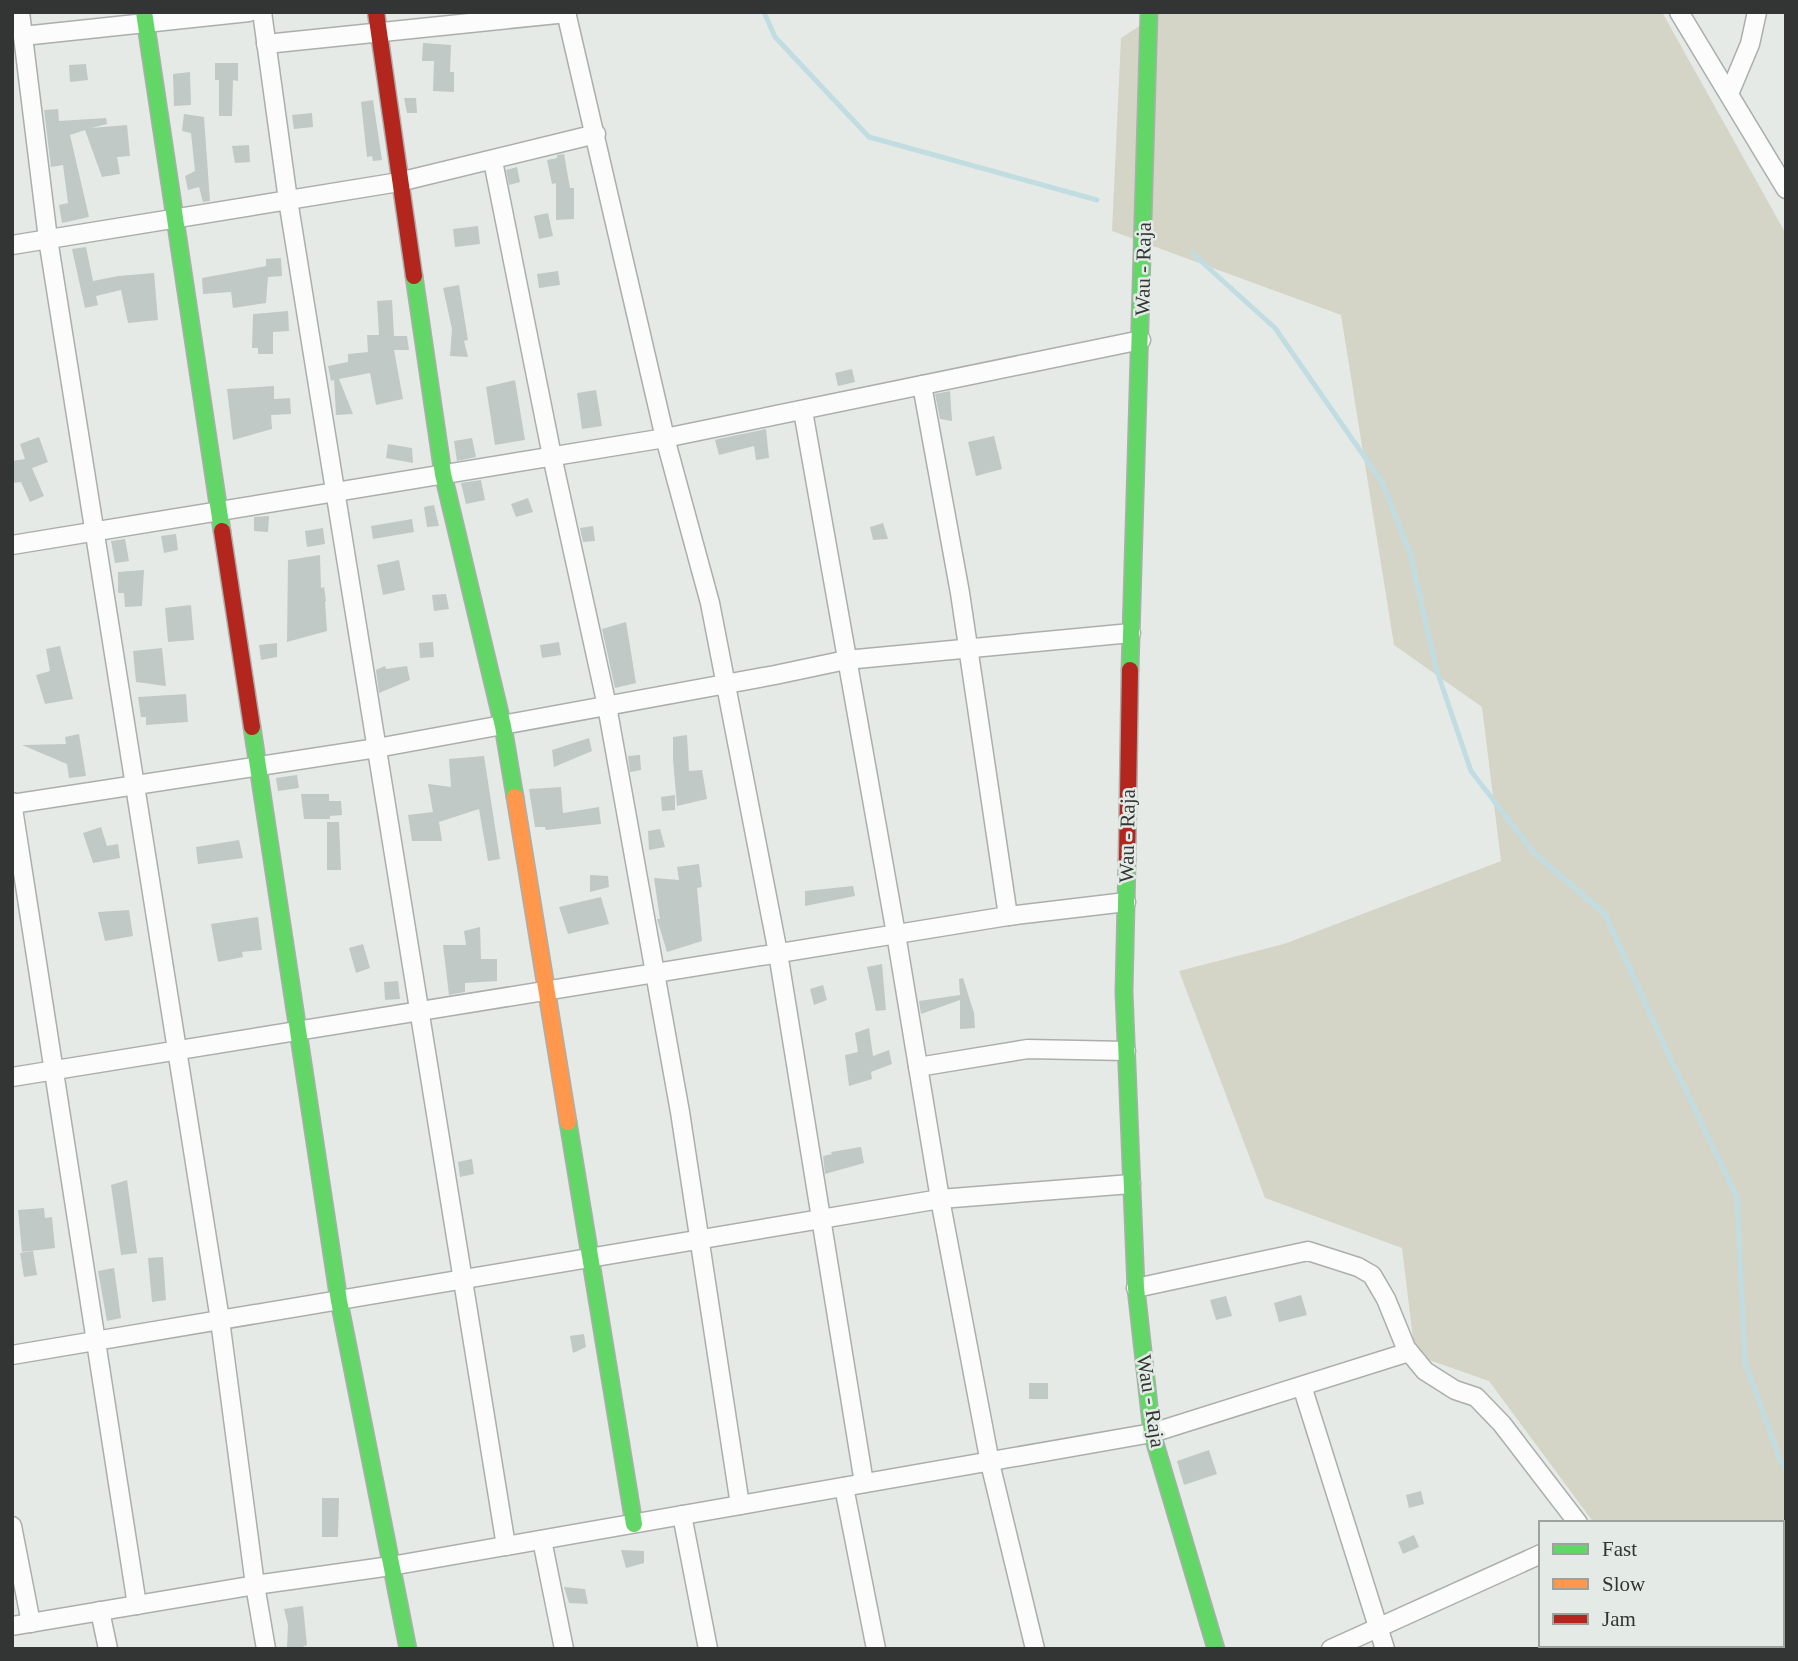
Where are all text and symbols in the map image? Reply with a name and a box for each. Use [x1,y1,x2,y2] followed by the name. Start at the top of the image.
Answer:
[1130,221,1156,316] street label: Wau - Raja
[1114,788,1140,883] street label: Wau - Raja
[1132,1353,1170,1450] street label: Wau - Raja
[1539,1521,1784,1647] legend
[1602,1537,1637,1561] text: Fast
[1602,1572,1646,1596] text: Slow
[1602,1607,1636,1631] text: Jam

